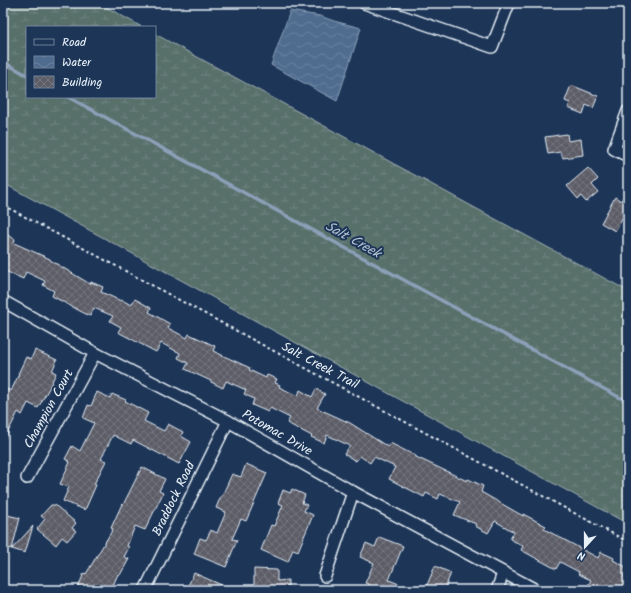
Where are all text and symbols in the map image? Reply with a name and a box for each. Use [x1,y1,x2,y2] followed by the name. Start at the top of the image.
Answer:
[26,26,156,98] legend
[62,33,87,52] text: Road
[62,53,92,72] text: Water
[62,73,102,92] text: Building
[321,216,387,266] water label: Salt Creek
[277,337,363,395] street label: Salt Creek Trail
[19,365,80,452] street label: Champion Court
[238,404,316,462] street label: Potomac Drive
[147,458,201,540] street label: Braddock Road
[565,527,605,567] north arrow
[575,546,588,565] text: N

